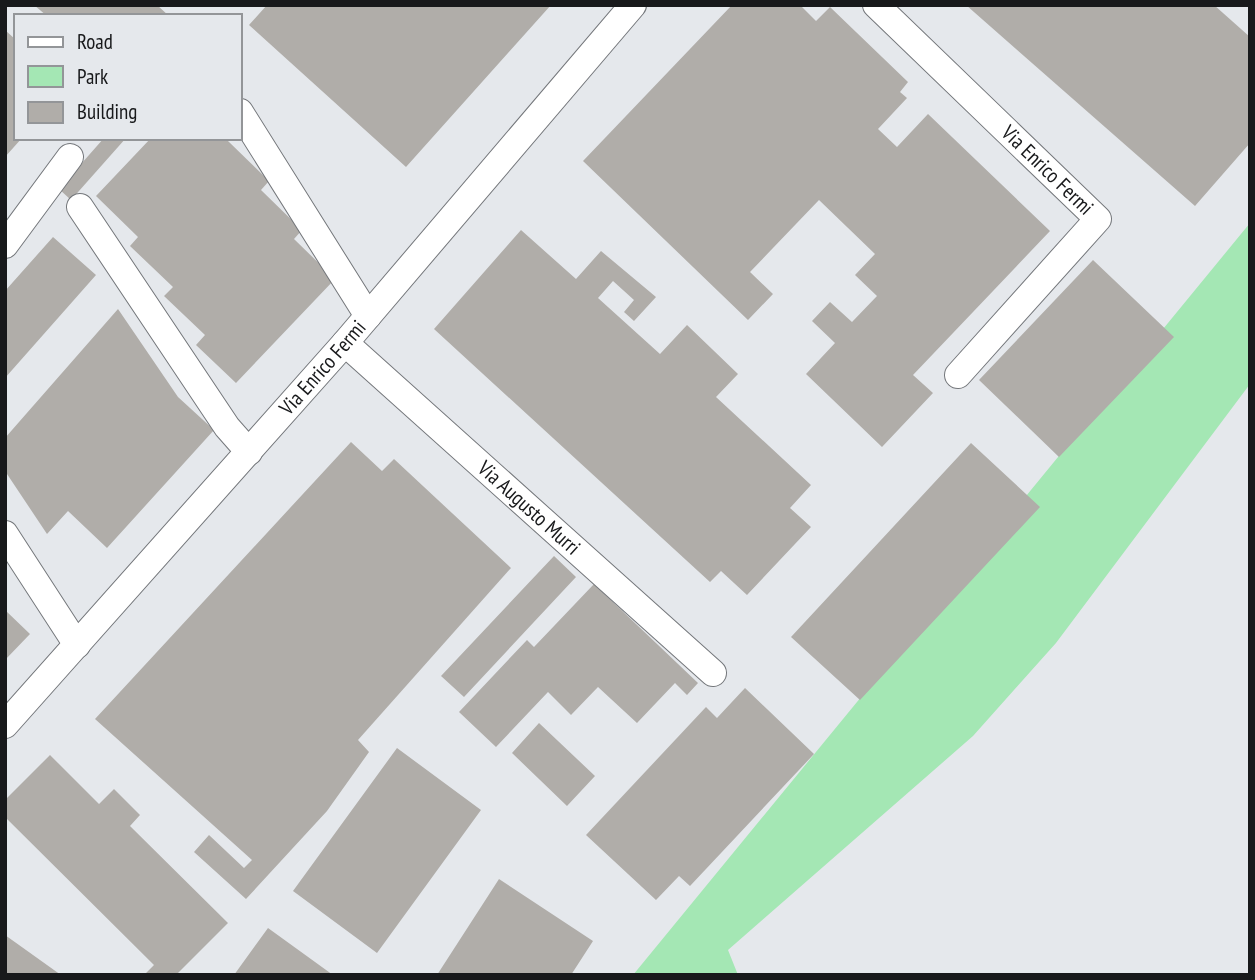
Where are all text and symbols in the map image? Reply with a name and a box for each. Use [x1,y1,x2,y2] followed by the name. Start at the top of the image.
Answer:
[14,14,242,140] legend
[77,28,113,55] text: Road
[77,63,108,90] text: Park
[77,98,137,125] text: Building
[995,119,1099,220] street label: Via Enrico Fermi
[273,315,371,421] street label: Via Enrico Fermi
[472,454,586,561] street label: Via Augusto Murri

